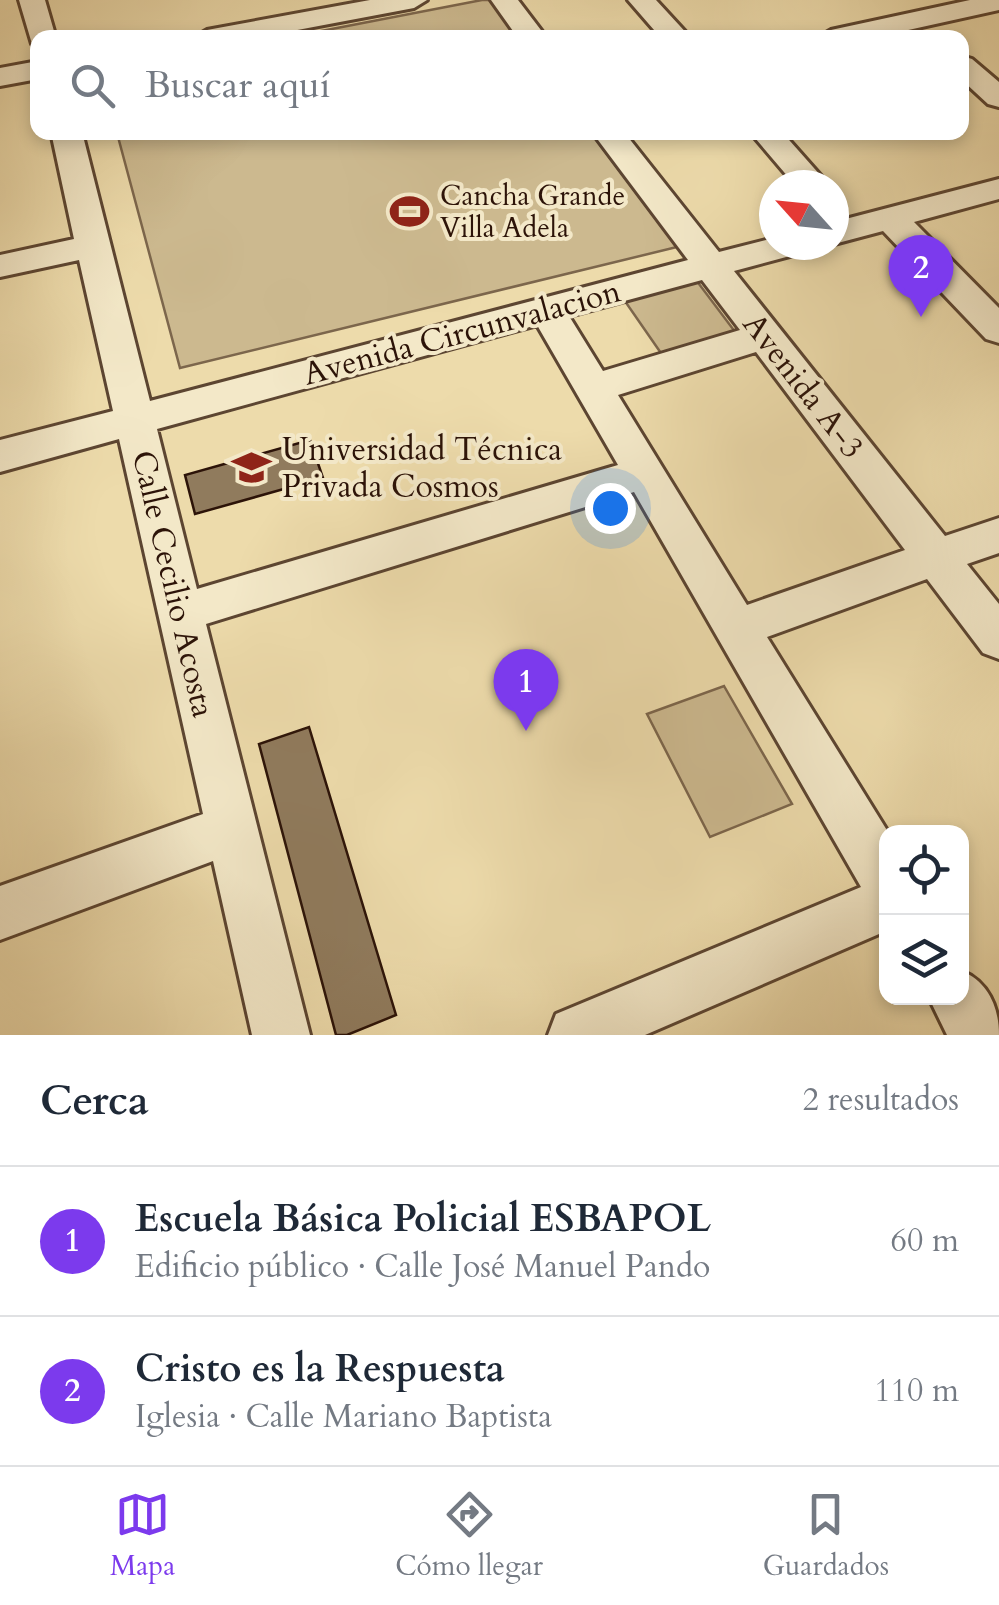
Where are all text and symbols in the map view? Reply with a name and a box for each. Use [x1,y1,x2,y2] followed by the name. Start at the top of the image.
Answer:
[30,30,969,140] search box
[65,58,120,113] icon: search
[145,59,331,111] text: Buscar aquí
[759,170,849,260] north arrow
[440,177,625,247] place label: Cancha Grande Villa Adela
[389,191,431,233] sports icon: Cancha Grande Villa Adela
[888,234,954,317] pin: 2
[299,269,625,397] street label: Avenida Circunvalacion
[732,304,874,468] street label: Avenida A-3
[282,428,562,509] place label: Universidad Técnica Privada Cosmos
[121,446,225,722] street label: Calle Cecilio Acosta
[231,447,273,489] school or university icon: Universidad Técnica Privada Cosmos
[585,483,636,534] your location
[494,648,558,731] pin: 1
[879,825,969,1005] map controls
[879,825,969,915] button: locate
[879,915,969,1005] button: layers
[40,1072,149,1129] text: Cerca
[802,1078,959,1122] text: 2 resultados
[135,1193,711,1245] text: Escuela Básica Policial ESBAPOL
[64,1219,81,1263] text: 1
[891,1219,959,1263] text: 60 m
[135,1245,710,1289] text: Edificio público · Calle José Manuel Pando
[135,1343,505,1395] text: Cristo es la Respuesta
[64,1369,81,1413] text: 2
[874,1369,959,1413] text: 110 m
[135,1395,552,1439] text: Iglesia · Calle Mariano Baptista
[110,1487,175,1585] tab: Mapa
[395,1487,543,1585] tab: Cómo llegar
[763,1487,889,1585] tab: Guardados

